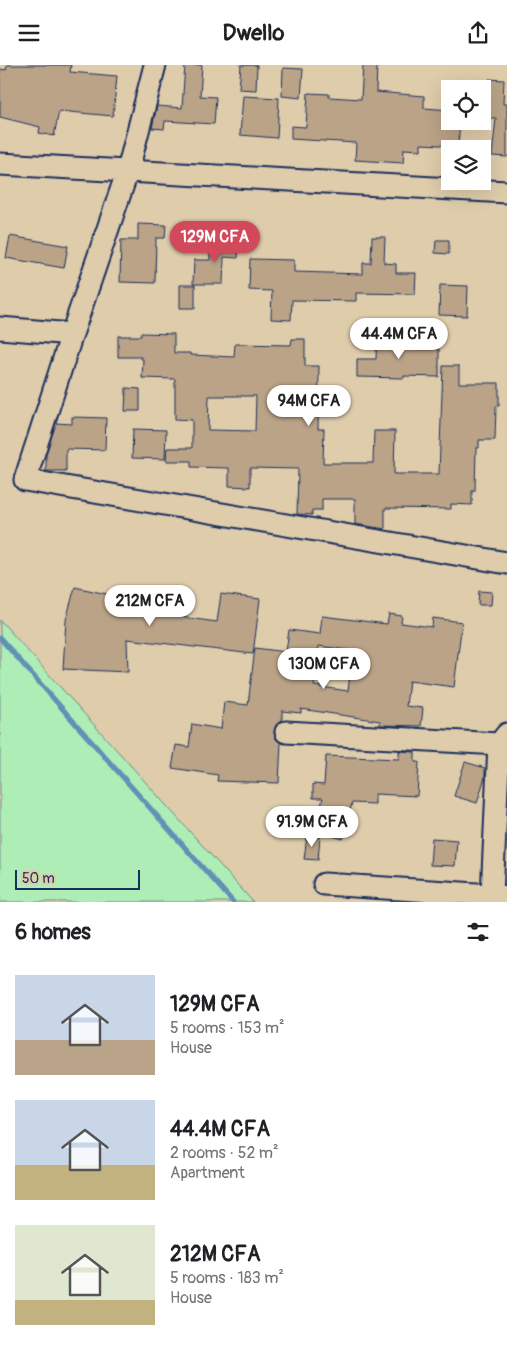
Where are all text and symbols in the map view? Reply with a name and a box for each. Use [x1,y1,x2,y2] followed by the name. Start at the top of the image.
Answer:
[15,19,43,47] icon: menu
[223,19,284,47] text: Dwello
[464,19,492,47] icon: share
[441,80,491,190] map controls
[441,80,491,130] button: locate
[441,140,491,190] button: layers
[163,221,267,263] pin: 129M CFA
[181,227,249,247] text: 129M CFA
[342,317,456,360] pin: 44.4M CFA
[361,324,437,344] text: 44.4M CFA
[263,385,355,427] pin: 94M CFA
[278,391,340,411] text: 94M CFA
[98,585,202,627] pin: 212M CFA
[115,591,185,611] text: 212M CFA
[272,647,376,690] pin: 130M CFA
[289,654,360,674] text: 130M CFA
[255,805,369,848] pin: 91.9M CFA
[276,812,348,832] text: 91.9M CFA
[15,867,140,890] scale bar
[22,870,55,887] text: 50 m
[464,918,492,946] icon: filters
[15,919,91,946] text: 6 homes
[170,991,260,1018] text: 129M CFA
[55,995,115,1055] icon: home
[170,1018,285,1038] text: 5 rooms · 153 m²
[170,1038,212,1058] text: House
[170,1116,270,1143] text: 44.4M CFA
[55,1120,115,1180] icon: home
[170,1143,279,1163] text: 2 rooms · 52 m²
[170,1163,245,1183] text: Apartment
[170,1241,261,1268] text: 212M CFA
[55,1245,115,1305] icon: home
[170,1268,284,1288] text: 5 rooms · 183 m²
[170,1288,212,1308] text: House

